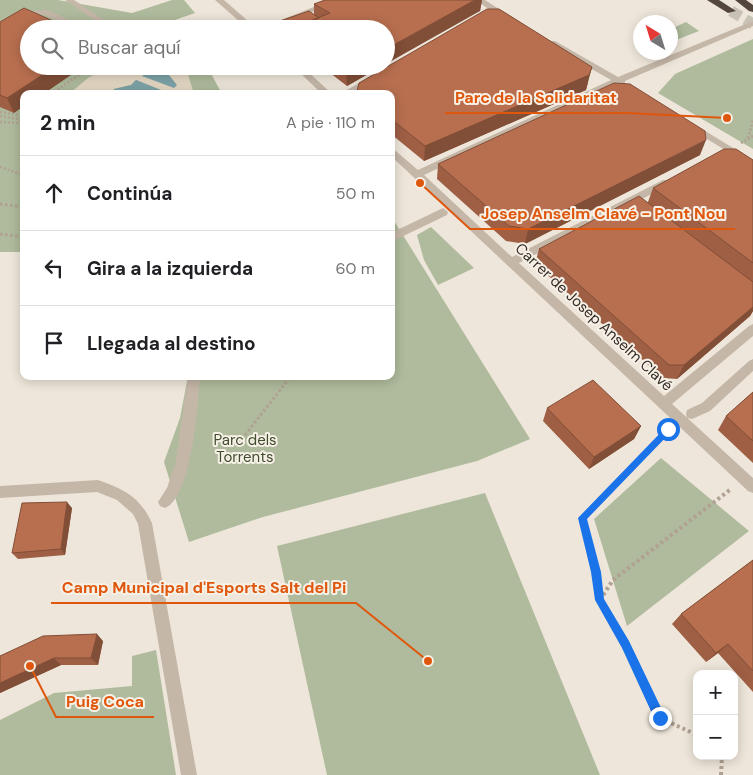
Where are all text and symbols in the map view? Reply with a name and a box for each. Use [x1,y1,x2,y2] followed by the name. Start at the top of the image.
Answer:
[633,15,678,60] north arrow
[20,20,395,75] search box
[38,34,66,62] icon: search
[78,35,181,60] text: Buscar aquí
[445,82,627,113] callout: Parc de la Solidaritat
[455,87,617,108] text: Parc de la Solidaritat
[40,109,96,137] text: 2 min
[286,112,375,133] text: A pie · 110 m
[40,179,68,207] icon: ahead
[87,181,172,206] text: Continúa
[336,183,375,204] text: 50 m
[470,198,735,229] callout: Josep Anselm Clavé - Pont Nou
[481,203,725,224] text: Josep Anselm Clavé - Pont Nou
[511,238,677,396] street label: Carrer de Josep Anselm Clavé
[40,254,68,282] icon: left
[87,256,253,281] text: Gira a la izquierda
[335,258,375,279] text: 60 m
[40,329,68,357] icon: arrive
[87,331,256,356] text: Llegada al destino
[657,418,680,441] route start
[213,430,277,467] park label: Parc dels Torrents
[51,572,356,603] callout: Camp Municipal d'Esports Salt del Pi
[62,577,346,598] text: Camp Municipal d'Esports Salt del Pi
[693,670,738,760] map controls
[693,670,738,715] button: +
[56,686,154,717] callout: Puig Coca
[66,691,144,712] text: Puig Coca
[649,707,672,730] route end
[693,715,738,760] button: −

